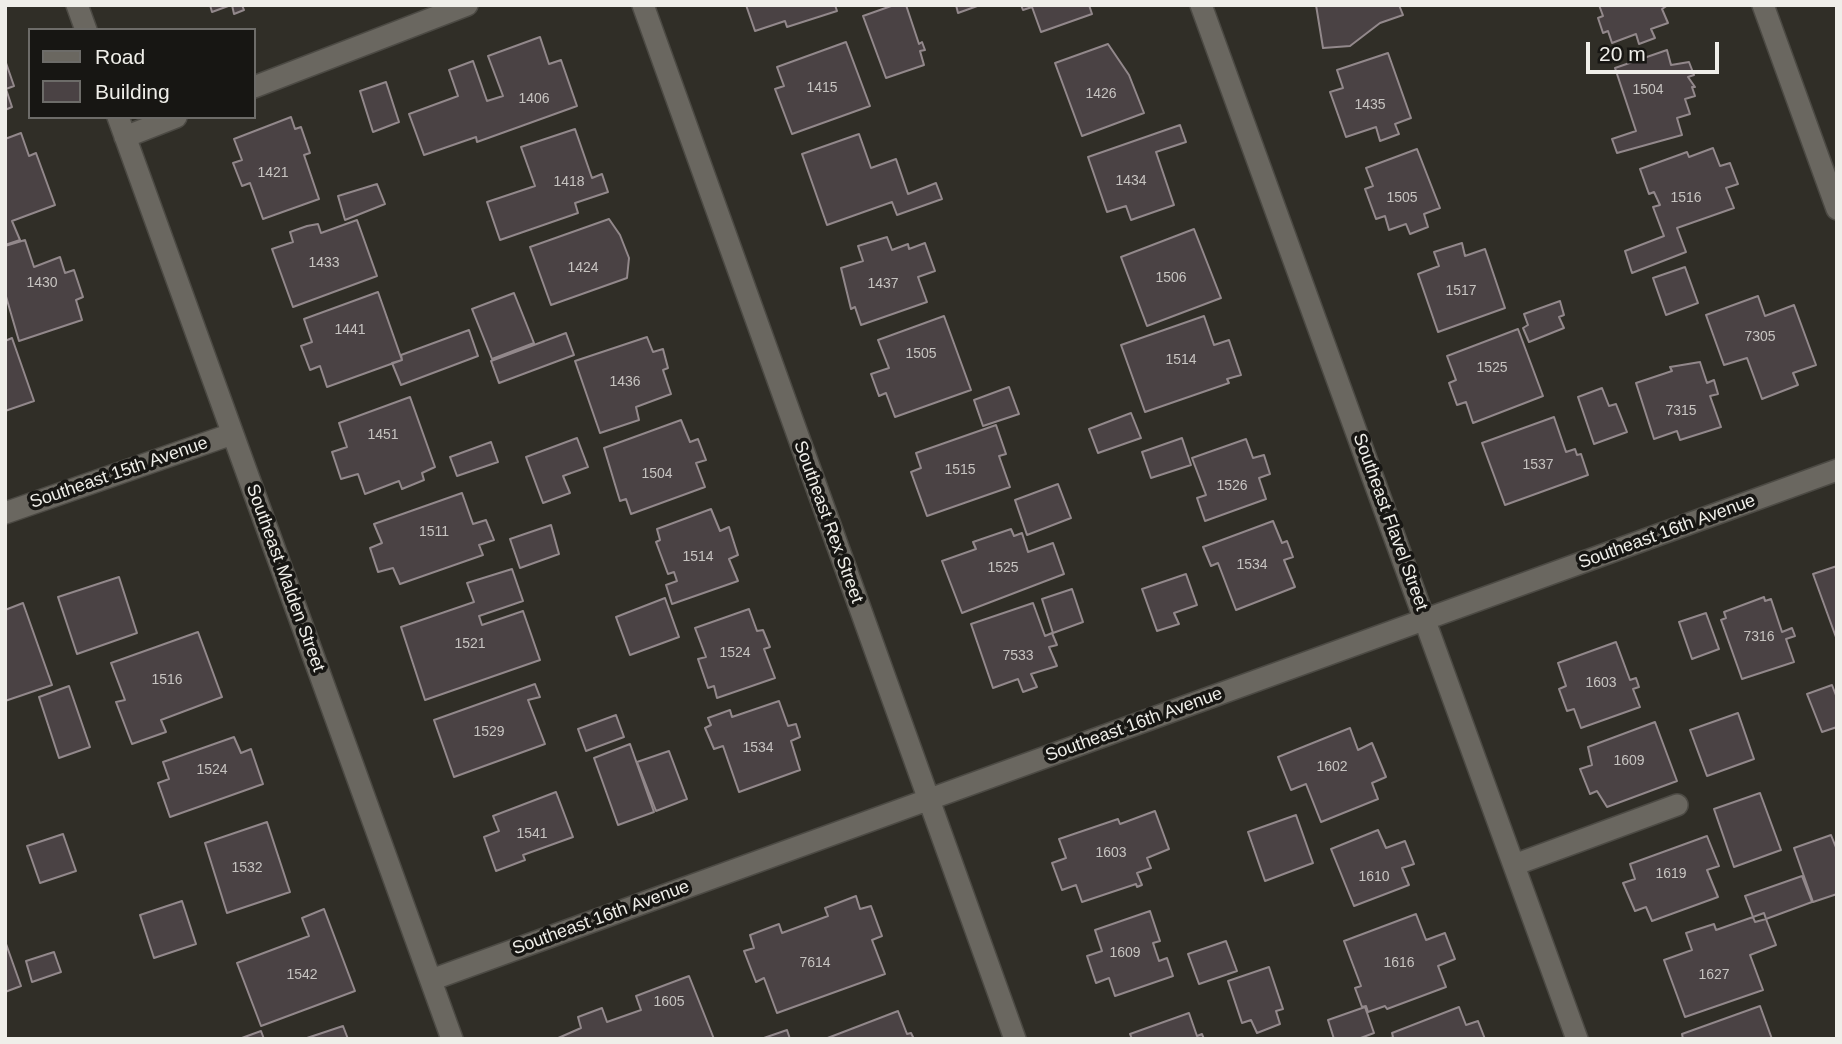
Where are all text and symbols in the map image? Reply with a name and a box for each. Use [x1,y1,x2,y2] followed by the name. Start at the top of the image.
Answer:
[28,28,256,119] legend
[1590,28,1723,72] scale bar
[1599,42,1646,65] text: 20 m
[95,45,145,68] text: Road
[95,80,170,103] text: Building
[806,80,838,96] house number: 1415
[1632,82,1664,98] house number: 1504
[1085,86,1117,102] house number: 1426
[518,91,550,107] house number: 1406
[1354,97,1386,113] house number: 1435
[257,165,289,181] house number: 1421
[1115,173,1147,189] house number: 1434
[553,174,585,190] house number: 1418
[1386,190,1418,206] house number: 1505
[1670,190,1702,206] house number: 1516
[308,255,340,271] house number: 1433
[567,260,599,276] house number: 1424
[1155,270,1187,286] house number: 1506
[26,275,58,291] house number: 1430
[867,276,899,292] house number: 1437
[1445,283,1477,299] house number: 1517
[334,322,366,338] house number: 1441
[1744,329,1776,345] house number: 7305
[905,346,937,362] house number: 1505
[1165,352,1197,368] house number: 1514
[1476,360,1508,376] house number: 1525
[609,374,641,390] house number: 1436
[1665,403,1697,419] house number: 7315
[367,427,399,443] house number: 1451
[1348,430,1432,614] street label: Southeast Flavel Street
[27,432,211,514] street label: Southeast 15th Avenue
[789,438,867,606] street label: Southeast Rex Street
[1522,457,1554,473] house number: 1537
[944,462,976,478] house number: 1515
[641,466,673,482] house number: 1504
[1216,478,1248,494] house number: 1526
[241,481,329,675] street label: Southeast Malden Street
[1576,490,1758,574] street label: Southeast 16th Avenue
[419,524,449,540] house number: 1511
[682,549,714,565] house number: 1514
[1236,557,1268,573] house number: 1534
[987,560,1019,576] house number: 1525
[1743,629,1775,645] house number: 7316
[454,636,486,652] house number: 1521
[719,645,751,661] house number: 1524
[1002,648,1034,664] house number: 7533
[151,672,183,688] house number: 1516
[1585,675,1617,691] house number: 1603
[1043,683,1225,767] street label: Southeast 16th Avenue
[473,724,505,740] house number: 1529
[742,740,774,756] house number: 1534
[1613,753,1645,769] house number: 1609
[1316,759,1348,775] house number: 1602
[196,762,228,778] house number: 1524
[516,826,548,842] house number: 1541
[1095,845,1127,861] house number: 1603
[231,860,263,876] house number: 1532
[1655,866,1687,882] house number: 1619
[1358,869,1390,885] house number: 1610
[510,876,692,960] street label: Southeast 16th Avenue
[1109,945,1141,961] house number: 1609
[799,955,831,971] house number: 7614
[1383,955,1415,971] house number: 1616
[286,967,318,983] house number: 1542
[1698,967,1730,983] house number: 1627
[653,994,685,1010] house number: 1605

